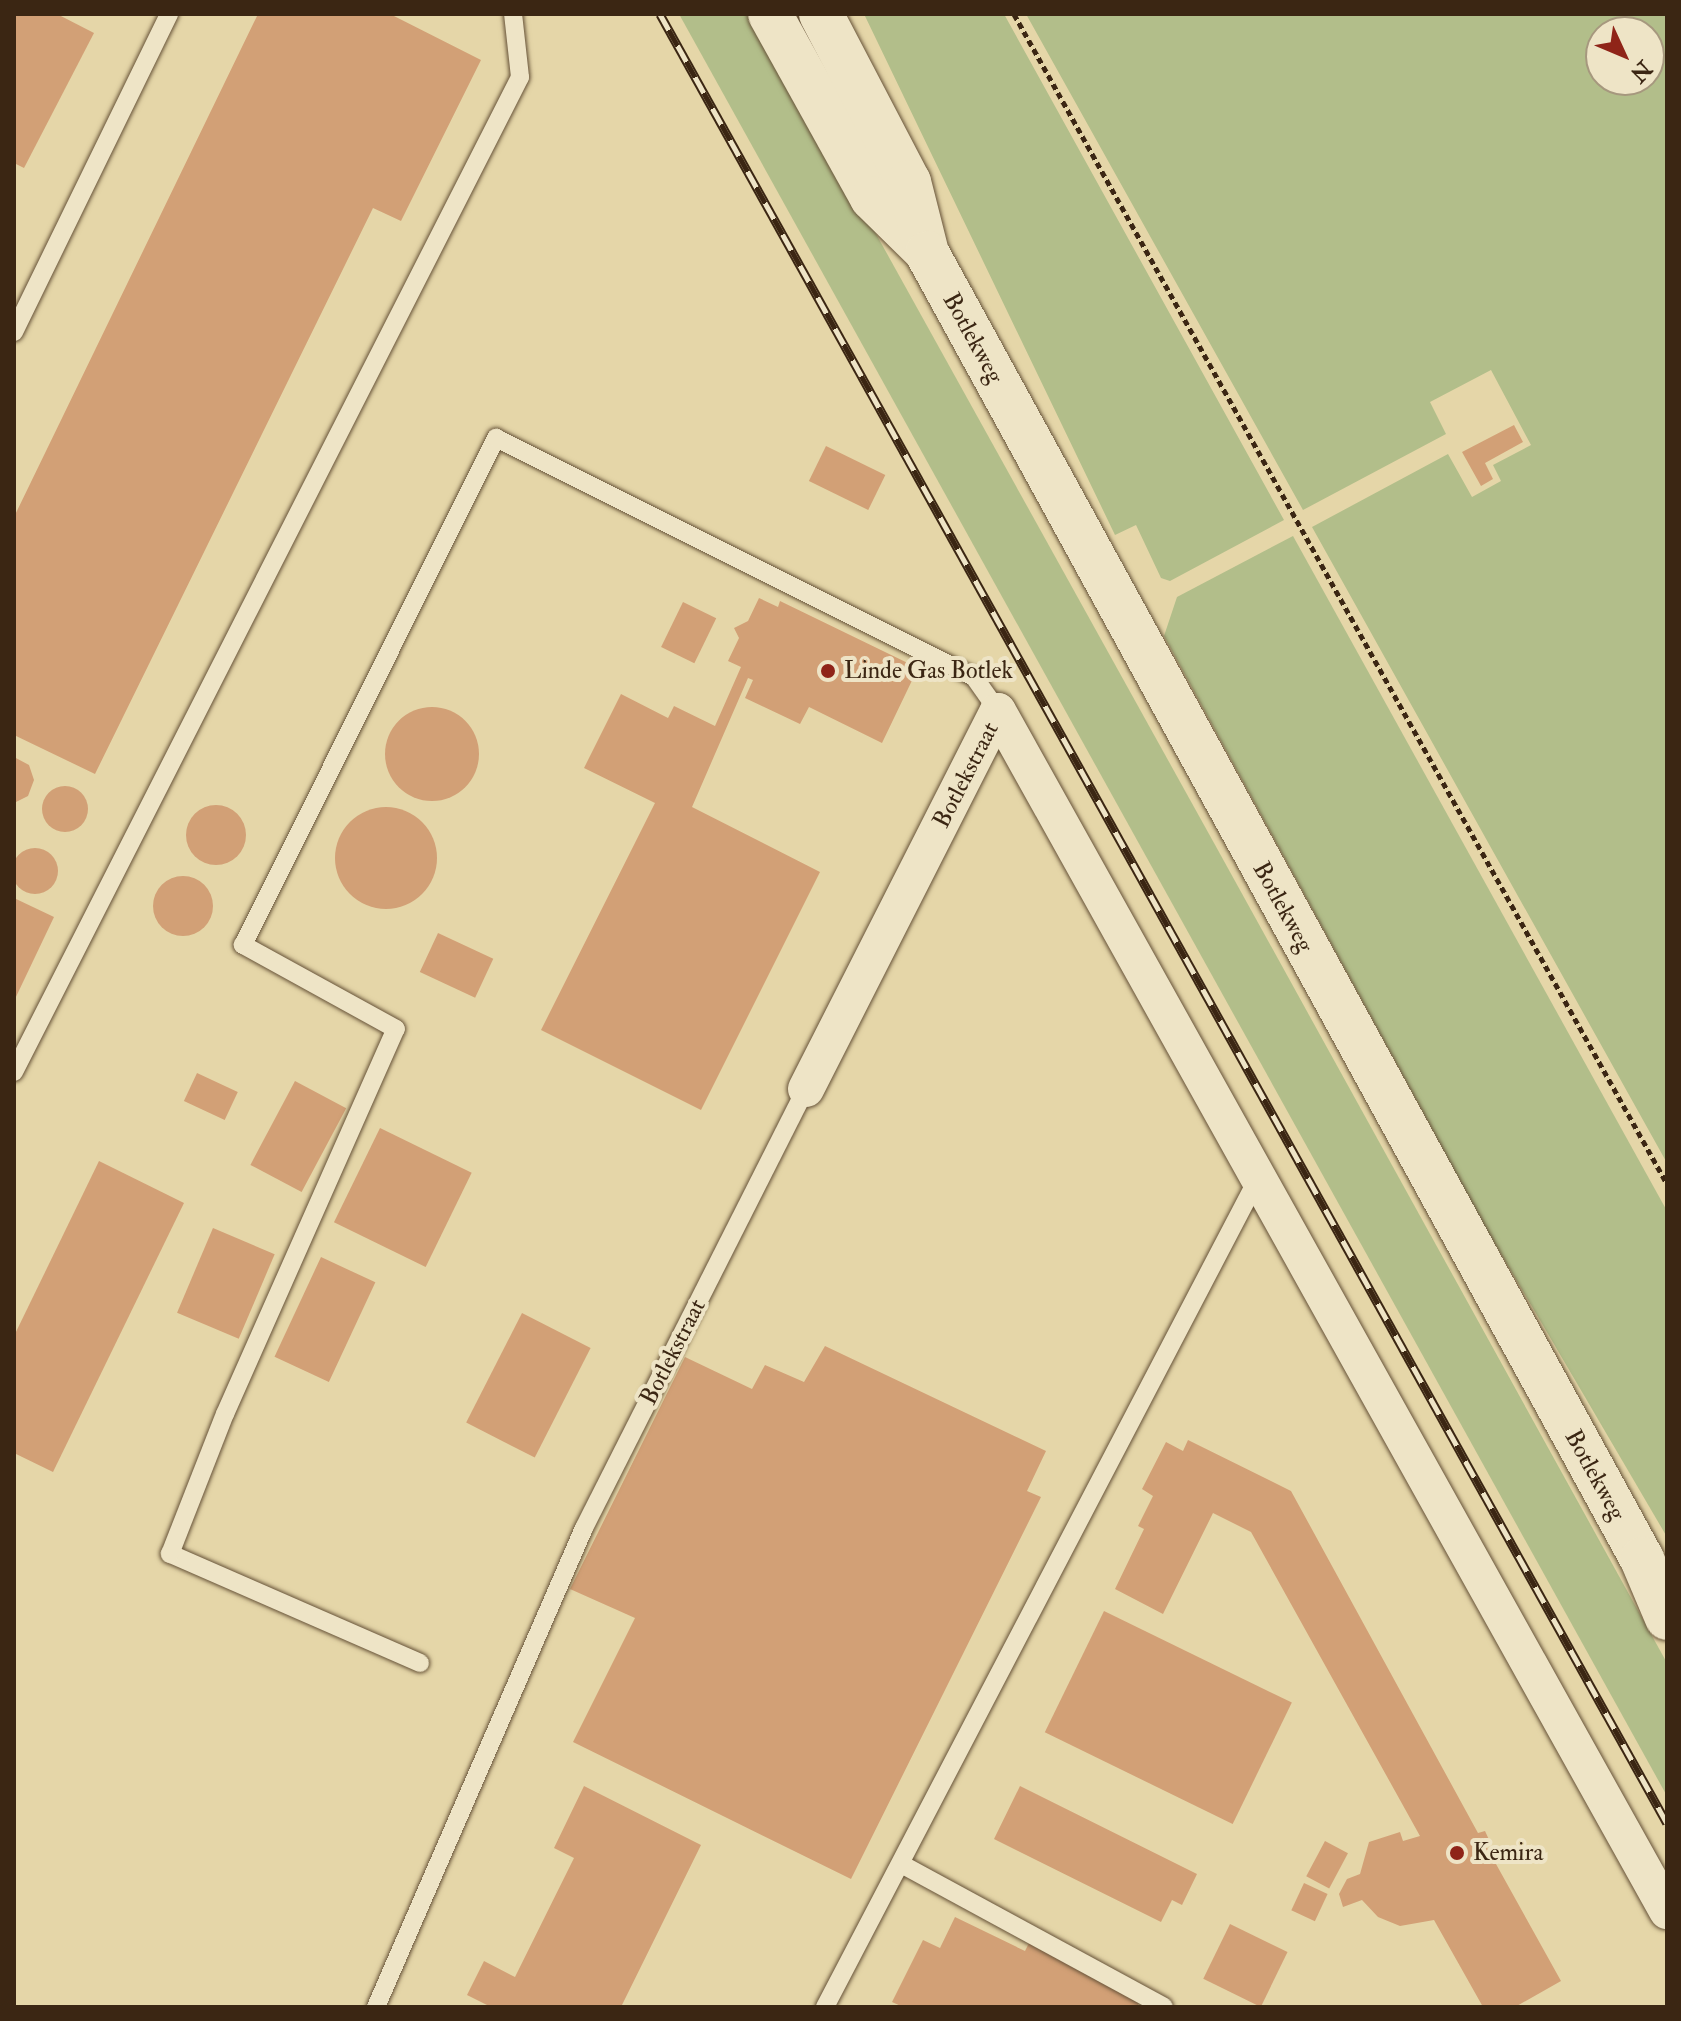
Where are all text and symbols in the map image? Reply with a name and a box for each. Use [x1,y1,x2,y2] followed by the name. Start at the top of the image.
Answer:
[1585,16,1665,96] north arrow
[1624,54,1658,88] text: N
[936,288,1010,388] street label: Botlekweg
[844,657,1013,685] place label: Linde Gas Botlek
[819,662,837,680] marker: Linde Gas Botlek
[927,717,1005,833] street label: Botlekstraat
[1246,857,1320,957] street label: Botlekweg
[634,1294,712,1410] street label: Botlekstraat
[1558,1425,1632,1525] street label: Botlekweg
[1473,1839,1543,1867] place label: Kemira
[1448,1844,1466,1862] marker: Kemira

